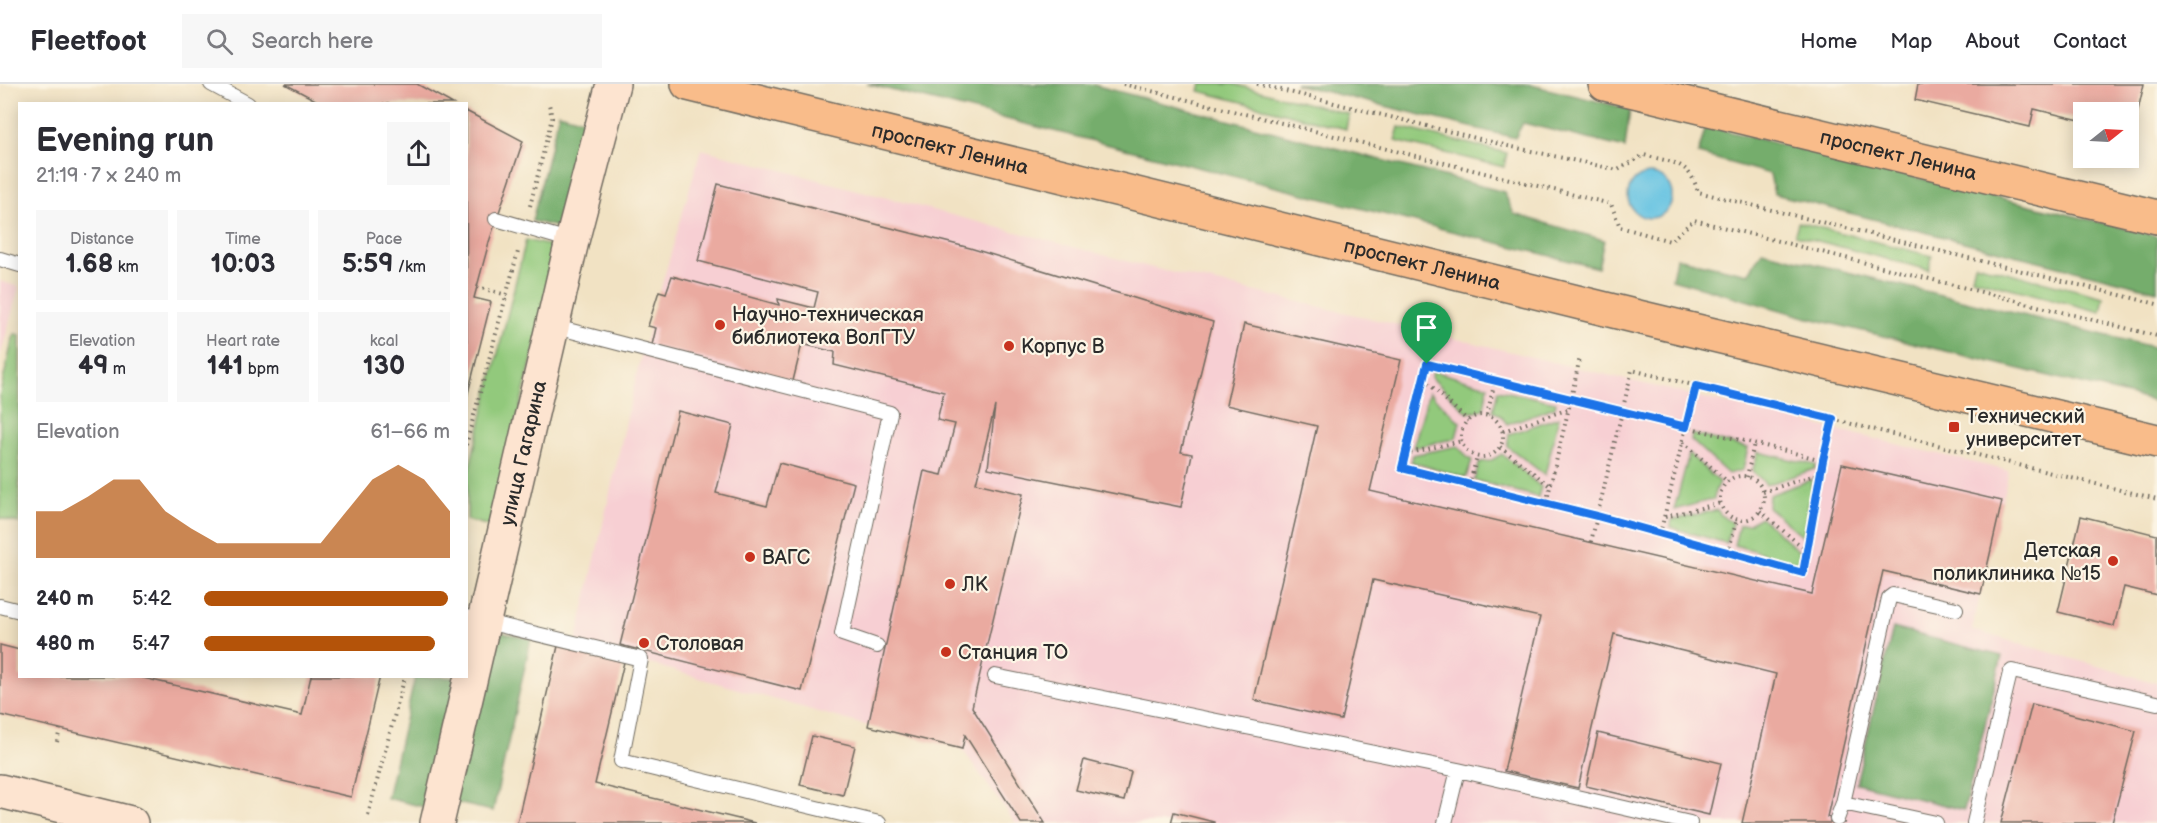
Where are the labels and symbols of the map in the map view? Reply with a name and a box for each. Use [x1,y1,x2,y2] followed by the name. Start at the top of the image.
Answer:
[2073,102,2139,168] north arrow
[869,118,1031,180] street label: проспект Ленина
[1817,125,1979,186] street label: проспект Ленина
[1341,234,1503,296] street label: проспект Ленина
[1401,302,1452,364] pin
[732,303,924,350] place label: Научно-техническая библиотека ВолГТУ
[713,318,727,332] marker: Научно-техническая библиотека ВолГТУ
[1021,335,1105,359] place label: Корпус В
[1002,339,1016,353] marker: Корпус В
[495,378,552,528] street label: улица Гагарина
[1966,405,2085,452] place label: Технический университет
[1947,420,1961,434] marker: Технический университет
[1933,539,2101,586] place label: Детская поликлиника №15
[762,546,811,570] place label: ВАГС
[743,550,757,564] marker: ВАГС
[2106,554,2120,568] marker: Детская поликлиника №15
[961,573,988,597] place label: ЛК
[943,577,957,591] marker: ЛК
[656,632,744,656] place label: Столовая
[637,636,651,650] marker: Столовая
[958,641,1068,665] place label: Станция ТО
[939,645,953,659] marker: Станция ТО

